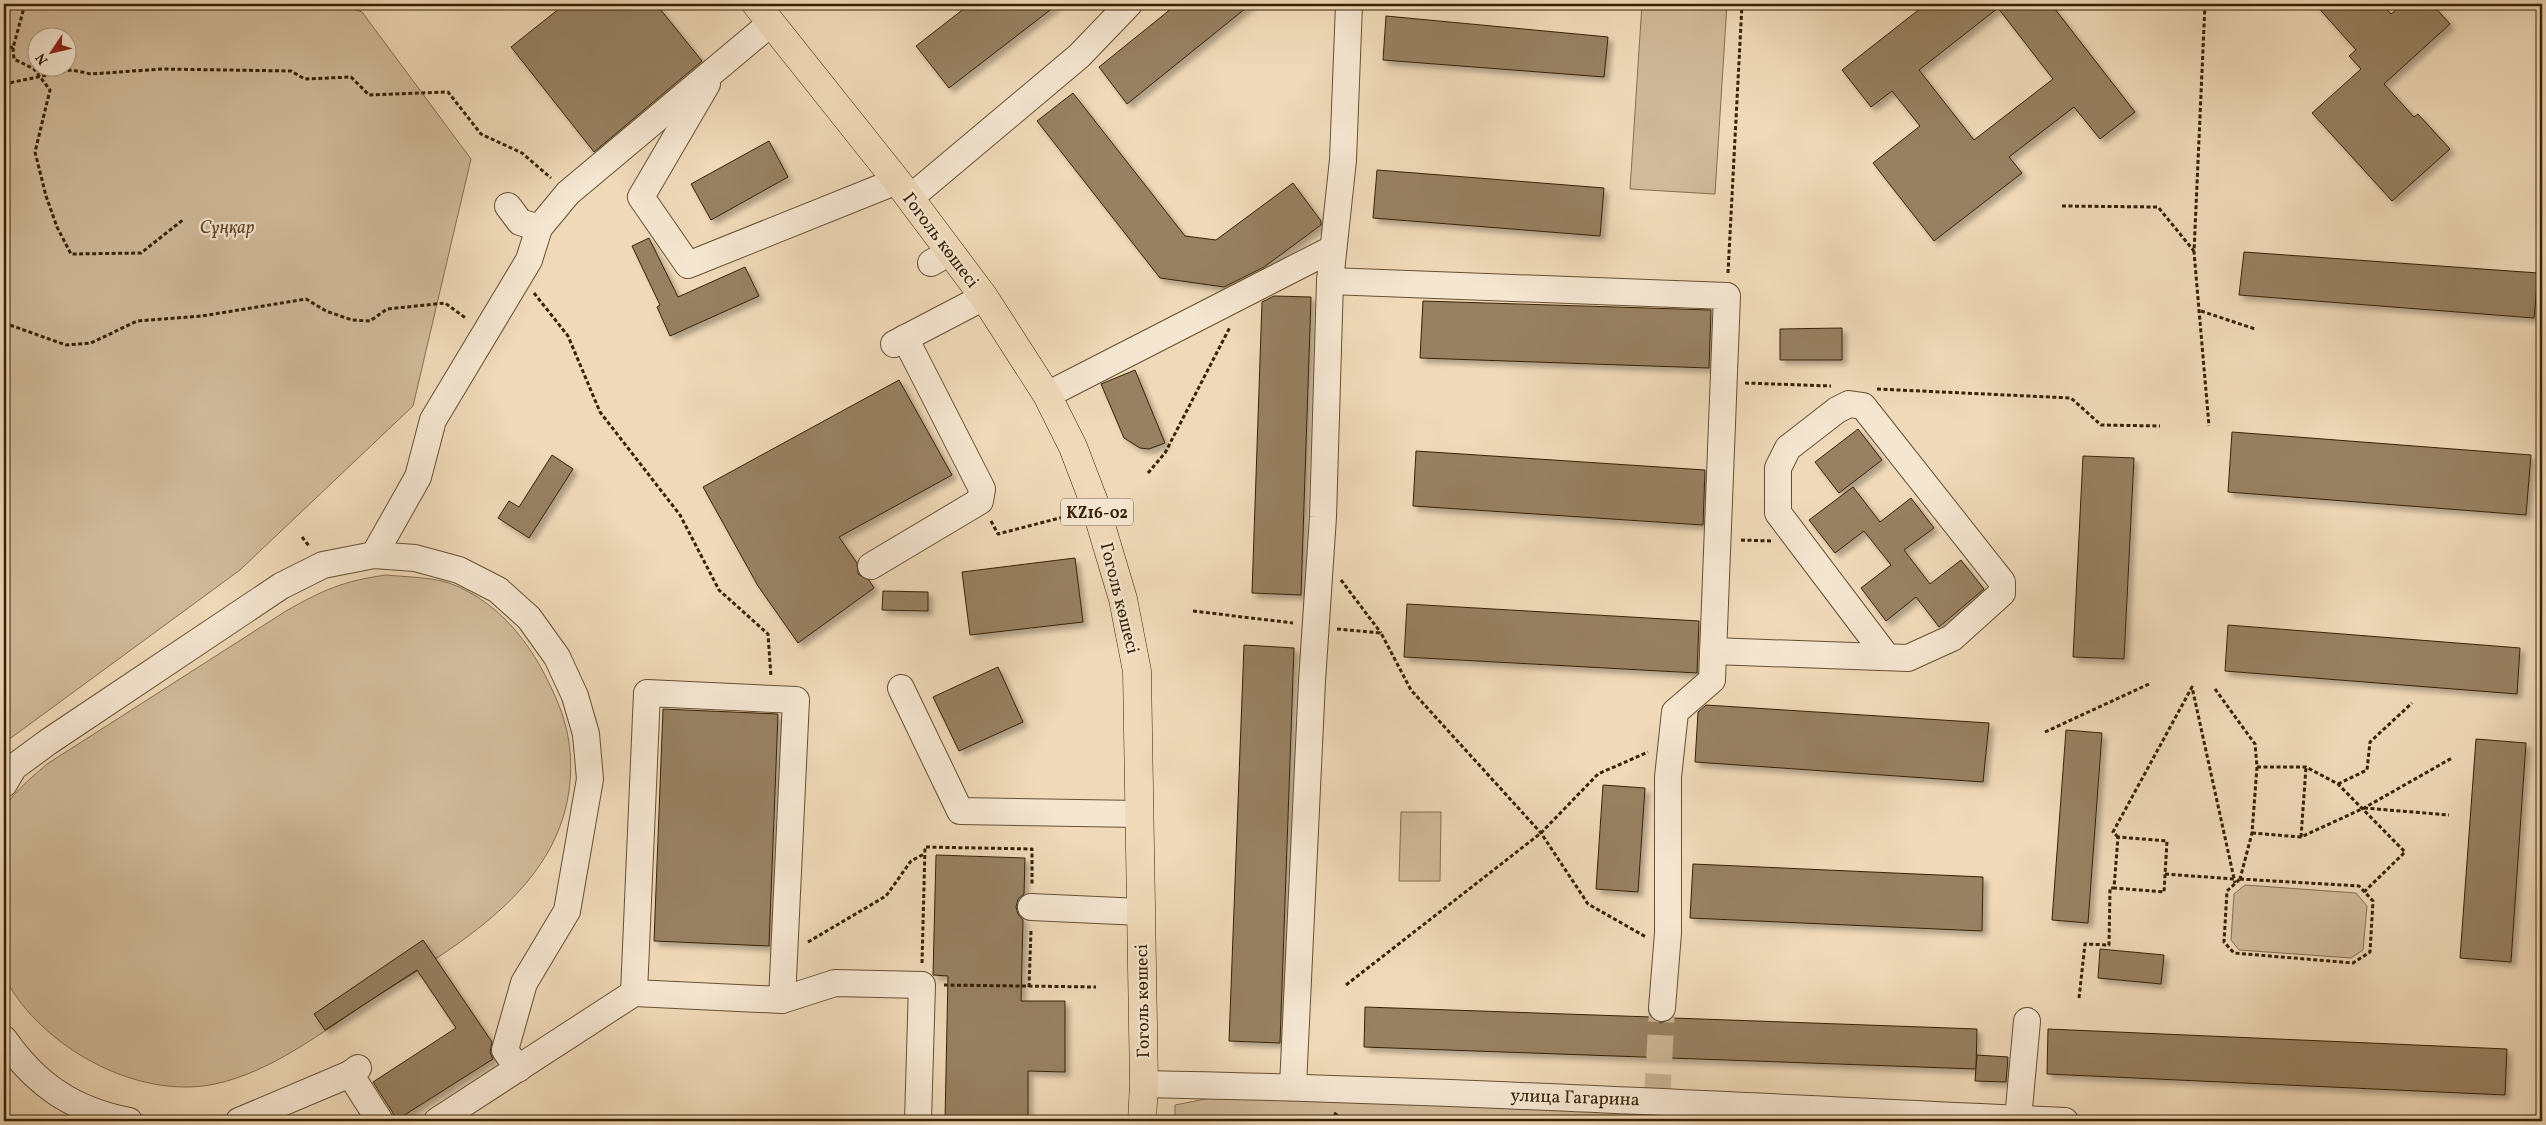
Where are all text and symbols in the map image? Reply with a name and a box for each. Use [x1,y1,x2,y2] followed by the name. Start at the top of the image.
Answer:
[28,28,78,78] north arrow
[32,49,53,68] text: N
[895,188,984,294] street label: Гоголь көшесі
[200,216,255,241] park label: Сұңқар
[1061,498,1133,526] road number: KZ16-02
[1093,540,1144,657] street label: Гоголь көшесі
[1130,944,1157,1058] street label: Гоголь көшесі
[1510,1084,1640,1113] street label: улица Гагарина

